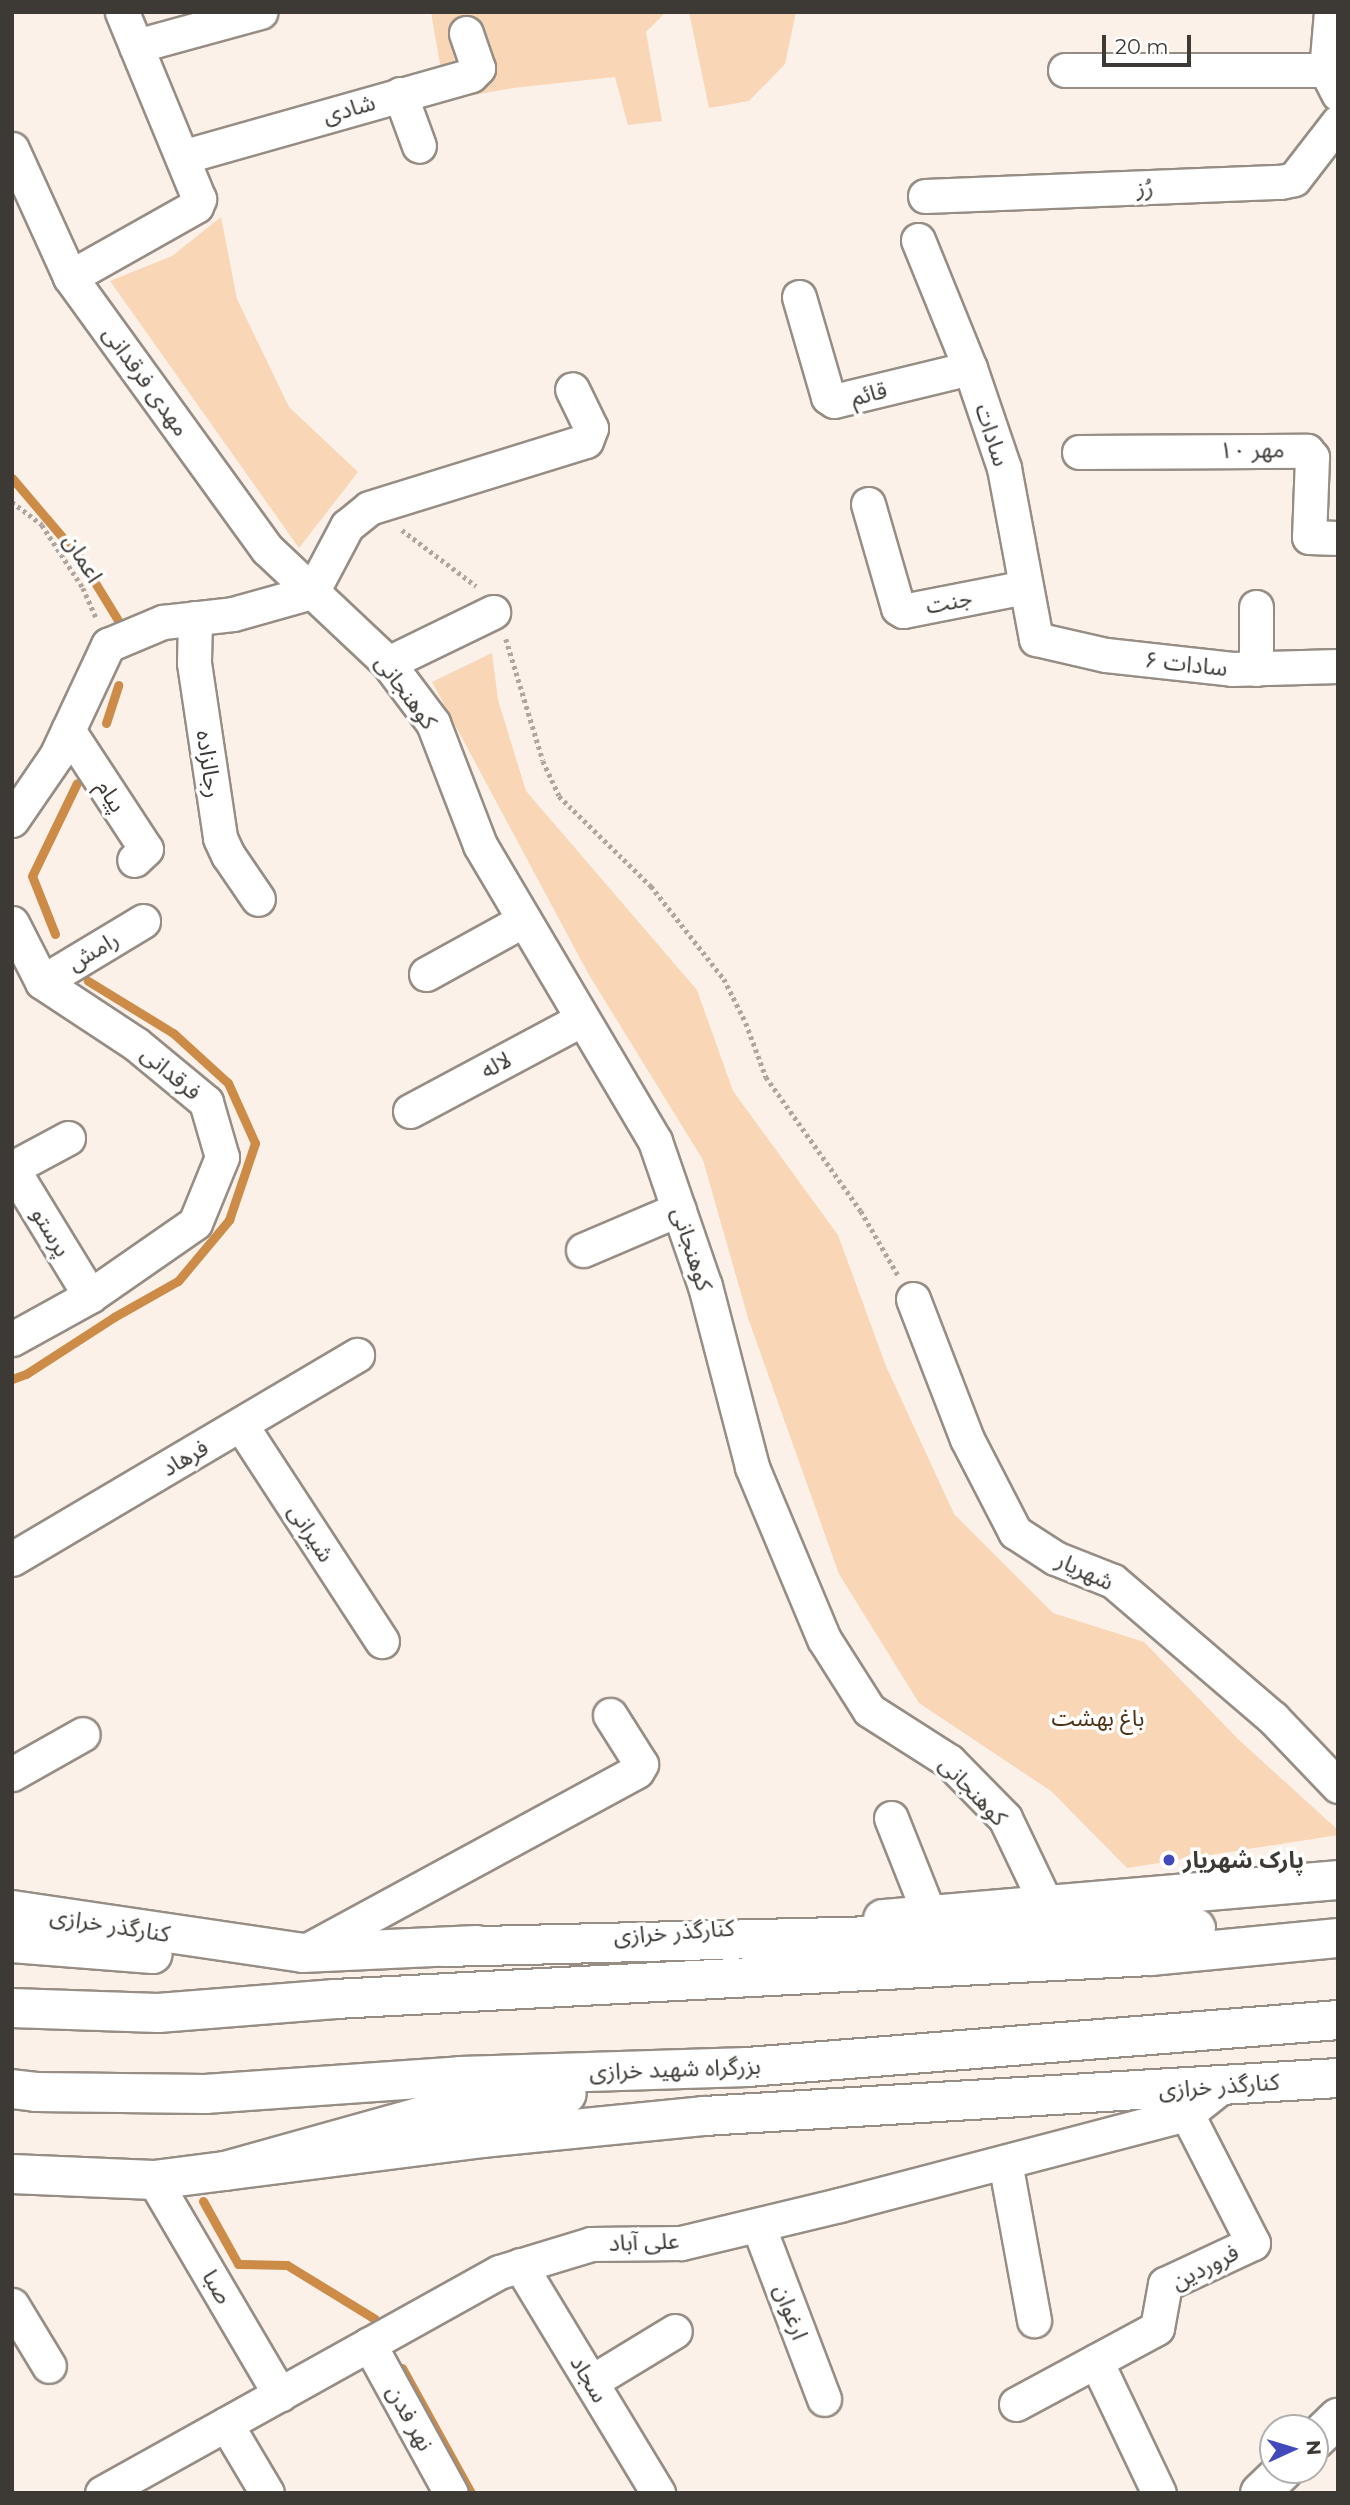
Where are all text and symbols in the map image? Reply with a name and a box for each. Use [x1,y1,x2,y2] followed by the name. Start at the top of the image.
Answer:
[1105,21,1194,65] scale bar
[1115,34,1169,59] text: 20 m
[320,88,378,130] street label: شادی
[1136,174,1154,202] street label: رُز
[97,321,195,441] street label: مهدی فرقدانی
[848,376,890,412] street label: قائم
[969,400,1015,470] street label: سادات
[1219,436,1285,464] street label: مهر ۱۰
[57,528,109,588] street label: اعمان
[924,584,974,620] street label: جنت
[1143,646,1229,682] street label: سادات ۶
[369,649,443,735] street label: کوهنجانی
[191,728,227,800] street label: رجالزاده
[90,775,132,817] street label: پیام
[62,925,124,977] street label: رامش
[135,1040,207,1106] street label: فرقدانی
[476,1046,516,1084] street label: لاله
[26,1202,76,1262] street label: پرستو
[666,1204,718,1294] street label: کوهنجانی
[157,1434,213,1482] street label: فرهاد
[282,1499,340,1567] street label: شیرانی
[1052,1546,1118,1596] street label: شهریار
[1051,1704,1145,1732] park label: باغ بهشت
[933,1751,1013,1831] street label: کوهنجانی
[1183,1846,1304,1874] place label: پارک شهریار
[1161,1852,1177,1868] marker: پارک شهریار
[48,1902,172,1948] street label: کنارگذر خرازی
[613,1914,735,1950] street label: کنارگذر خرازی
[589,2052,761,2086] street label: بزرگراه شهید خرازی
[1158,2068,1280,2104] street label: کنارگذر خرازی
[608,2227,680,2257] street label: علی آباد
[1167,2238,1243,2296] street label: فروردین
[196,2265,238,2309] street label: صبا
[768,2280,814,2344] street label: ارغوان
[564,2350,614,2408] street label: سجاد
[381,2380,439,2456] street label: نهر فدن
[1259,2414,1329,2484] north arrow
[1301,2439,1325,2456] text: N

